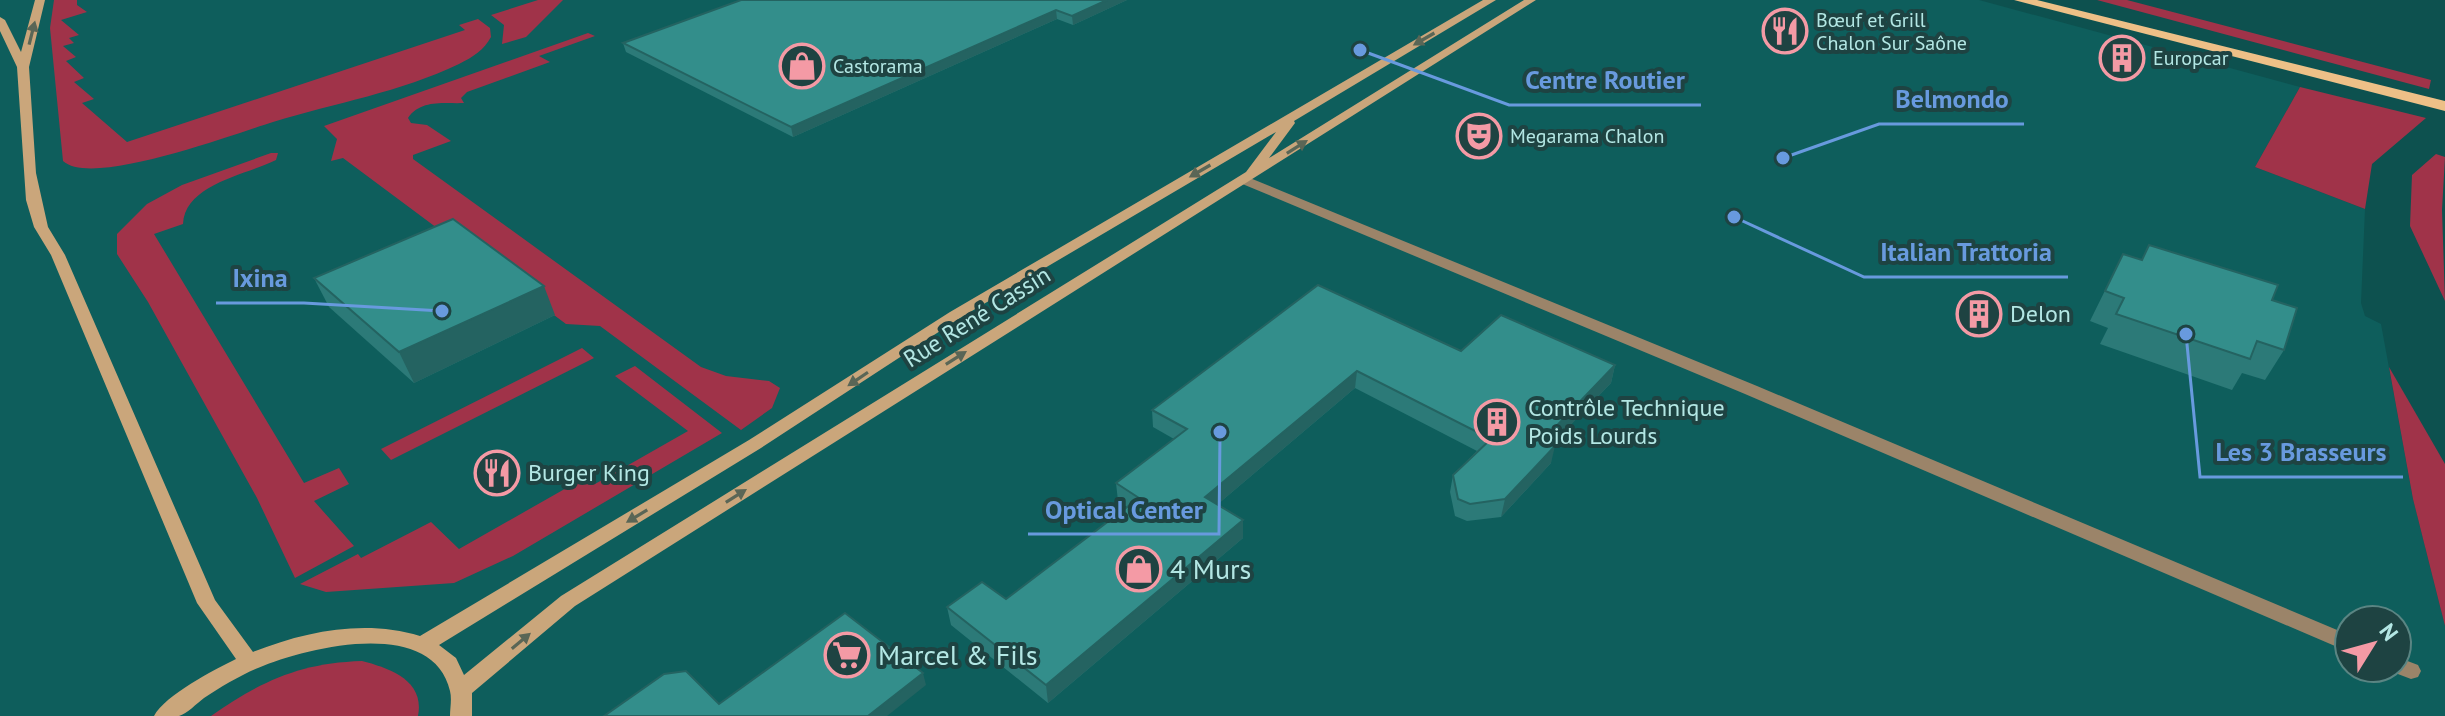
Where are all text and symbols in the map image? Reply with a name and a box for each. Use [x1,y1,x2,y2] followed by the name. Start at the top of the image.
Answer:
[1761,7,1809,55] restaurant icon: Bœuf et Grill Chalon Sur Saône
[1816,7,1967,56] place label: Bœuf et Grill Chalon Sur Saône
[26,21,38,46] one-way arrow
[1413,32,1435,46] one-way arrow
[2098,34,2146,82] building icon: Europcar
[778,42,826,90] shop icon: Castorama
[2153,45,2229,71] place label: Europcar
[833,53,923,79] place label: Castorama
[1509,55,1701,105] callout: Centre Routier
[1525,63,1686,96] text: Centre Routier
[1879,74,2024,124] callout: Belmondo
[1895,82,2009,115] text: Belmondo
[1455,112,1503,160] theatre icon: Megarama Chalon
[1510,123,1664,149] place label: Megarama Chalon
[1286,140,1307,155] one-way arrow
[1189,164,1211,178] one-way arrow
[1864,227,2068,277] callout: Italian Trattoria
[1880,235,2052,268] text: Italian Trattoria
[216,253,304,303] callout: Ixina
[897,259,1056,374] street label: Rue René Cassin
[232,261,288,294] text: Ixina
[1955,290,2003,338] building icon: Delon
[2010,298,2071,329] place label: Delon
[946,350,967,365] one-way arrow
[848,371,869,386] one-way arrow
[1528,392,1725,451] place label: Contrôle Technique Poids Lourds
[1473,398,1521,446] building icon: Contrôle Technique Poids Lourds
[2200,427,2403,477] callout: Les 3 Brasseurs
[2215,435,2387,468] text: Les 3 Brasseurs
[473,449,521,497] restaurant icon: Burger King
[528,457,650,488] place label: Burger King
[1028,484,1219,534] callout: Optical Center
[725,489,747,503] one-way arrow
[1045,493,1204,526] text: Optical Center
[626,508,648,522] one-way arrow
[1115,545,1163,593] shop icon: 4 Murs
[1170,550,1251,587] place label: 4 Murs
[2333,604,2413,684] north arrow
[2373,618,2405,646] text: N
[823,631,871,679] supermarket icon: Marcel & Fils
[510,633,530,650] one-way arrow
[878,636,1038,673] place label: Marcel & Fils

